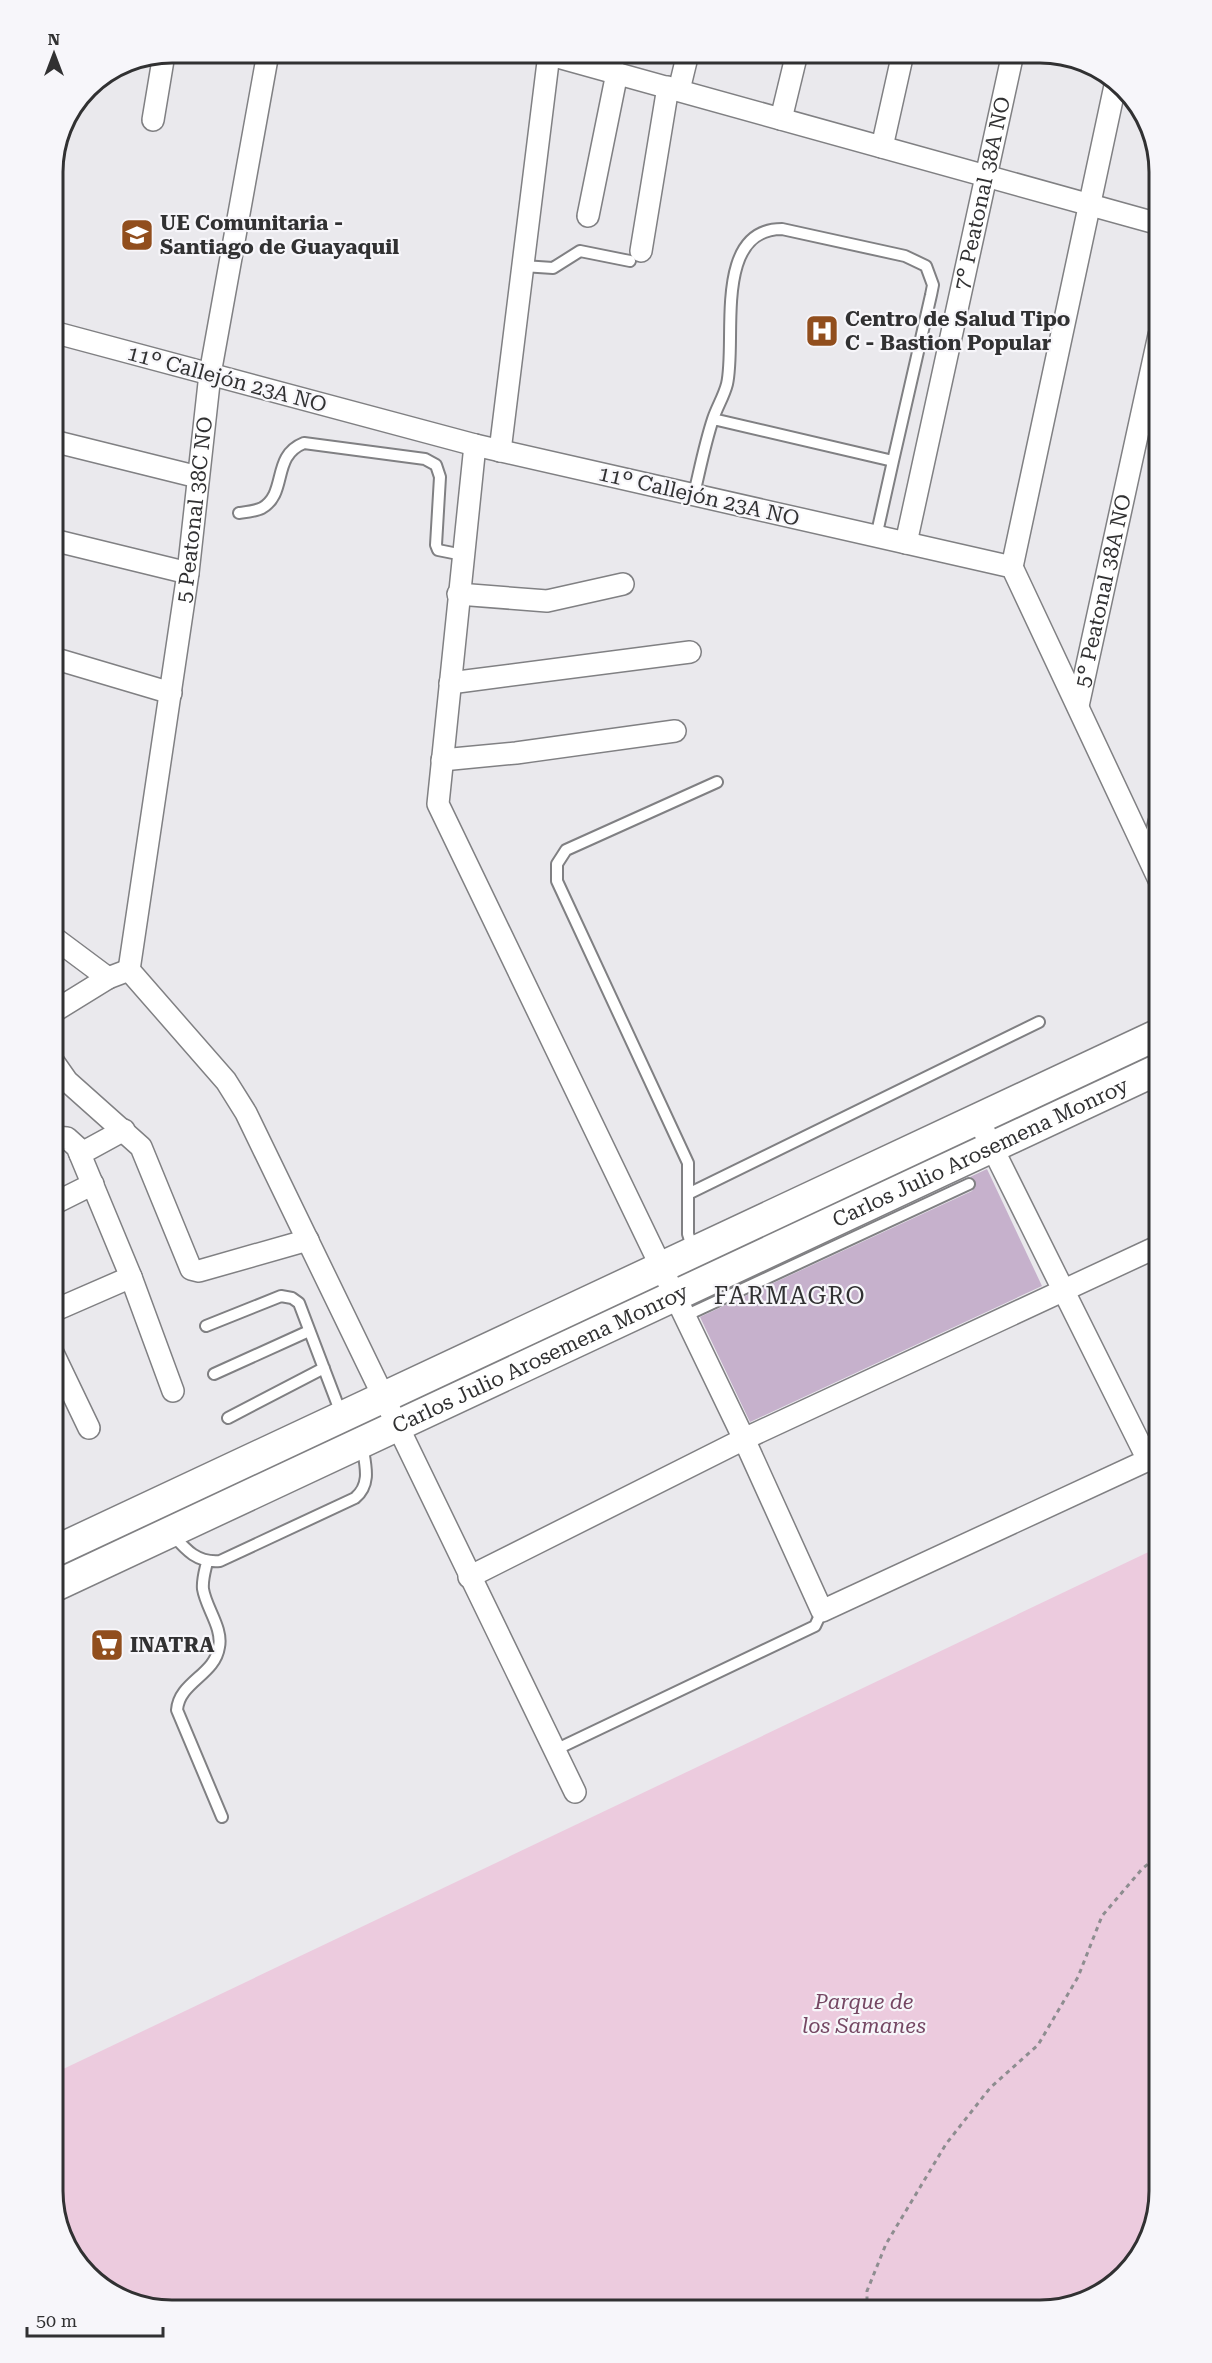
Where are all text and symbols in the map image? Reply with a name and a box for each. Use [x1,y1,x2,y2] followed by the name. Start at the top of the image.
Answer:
[24,24,84,84] north arrow
[48,30,60,49] text: N
[950,94,1015,292] street label: 7° Peatonal 38A NO
[160,211,399,259] place label: UE Comunitaria - Santiago de Guayaquil
[119,217,155,253] school or university icon: UE Comunitaria - Santiago de Guayaquil
[845,307,1070,355] place label: Centro de Salud Tipo C - Bastion Popular
[804,313,840,349] hospital icon: Centro de Salud Tipo C - Bastion Popular
[125,341,329,417] street label: 11º Callejón 23A NO
[172,415,217,605] street label: 5 Peatonal 38C NO
[596,461,802,531] street label: 11º Callejón 23A NO
[1070,492,1136,690] street label: 5° Peatonal 38A NO
[829,1073,1133,1232] street label: Carlos Julio Arosemena Monroy
[388,1279,692,1438] street label: Carlos Julio Arosemena Monroy
[714,1282,866,1310] district label: FARMAGRO
[89,1627,125,1663] supermarket icon: INATRA
[130,1633,214,1657] place label: INATRA
[802,1990,926,2038] park label: Parque de los Samanes
[27,2300,164,2338] scale bar
[36,2310,77,2331] text: 50 m

